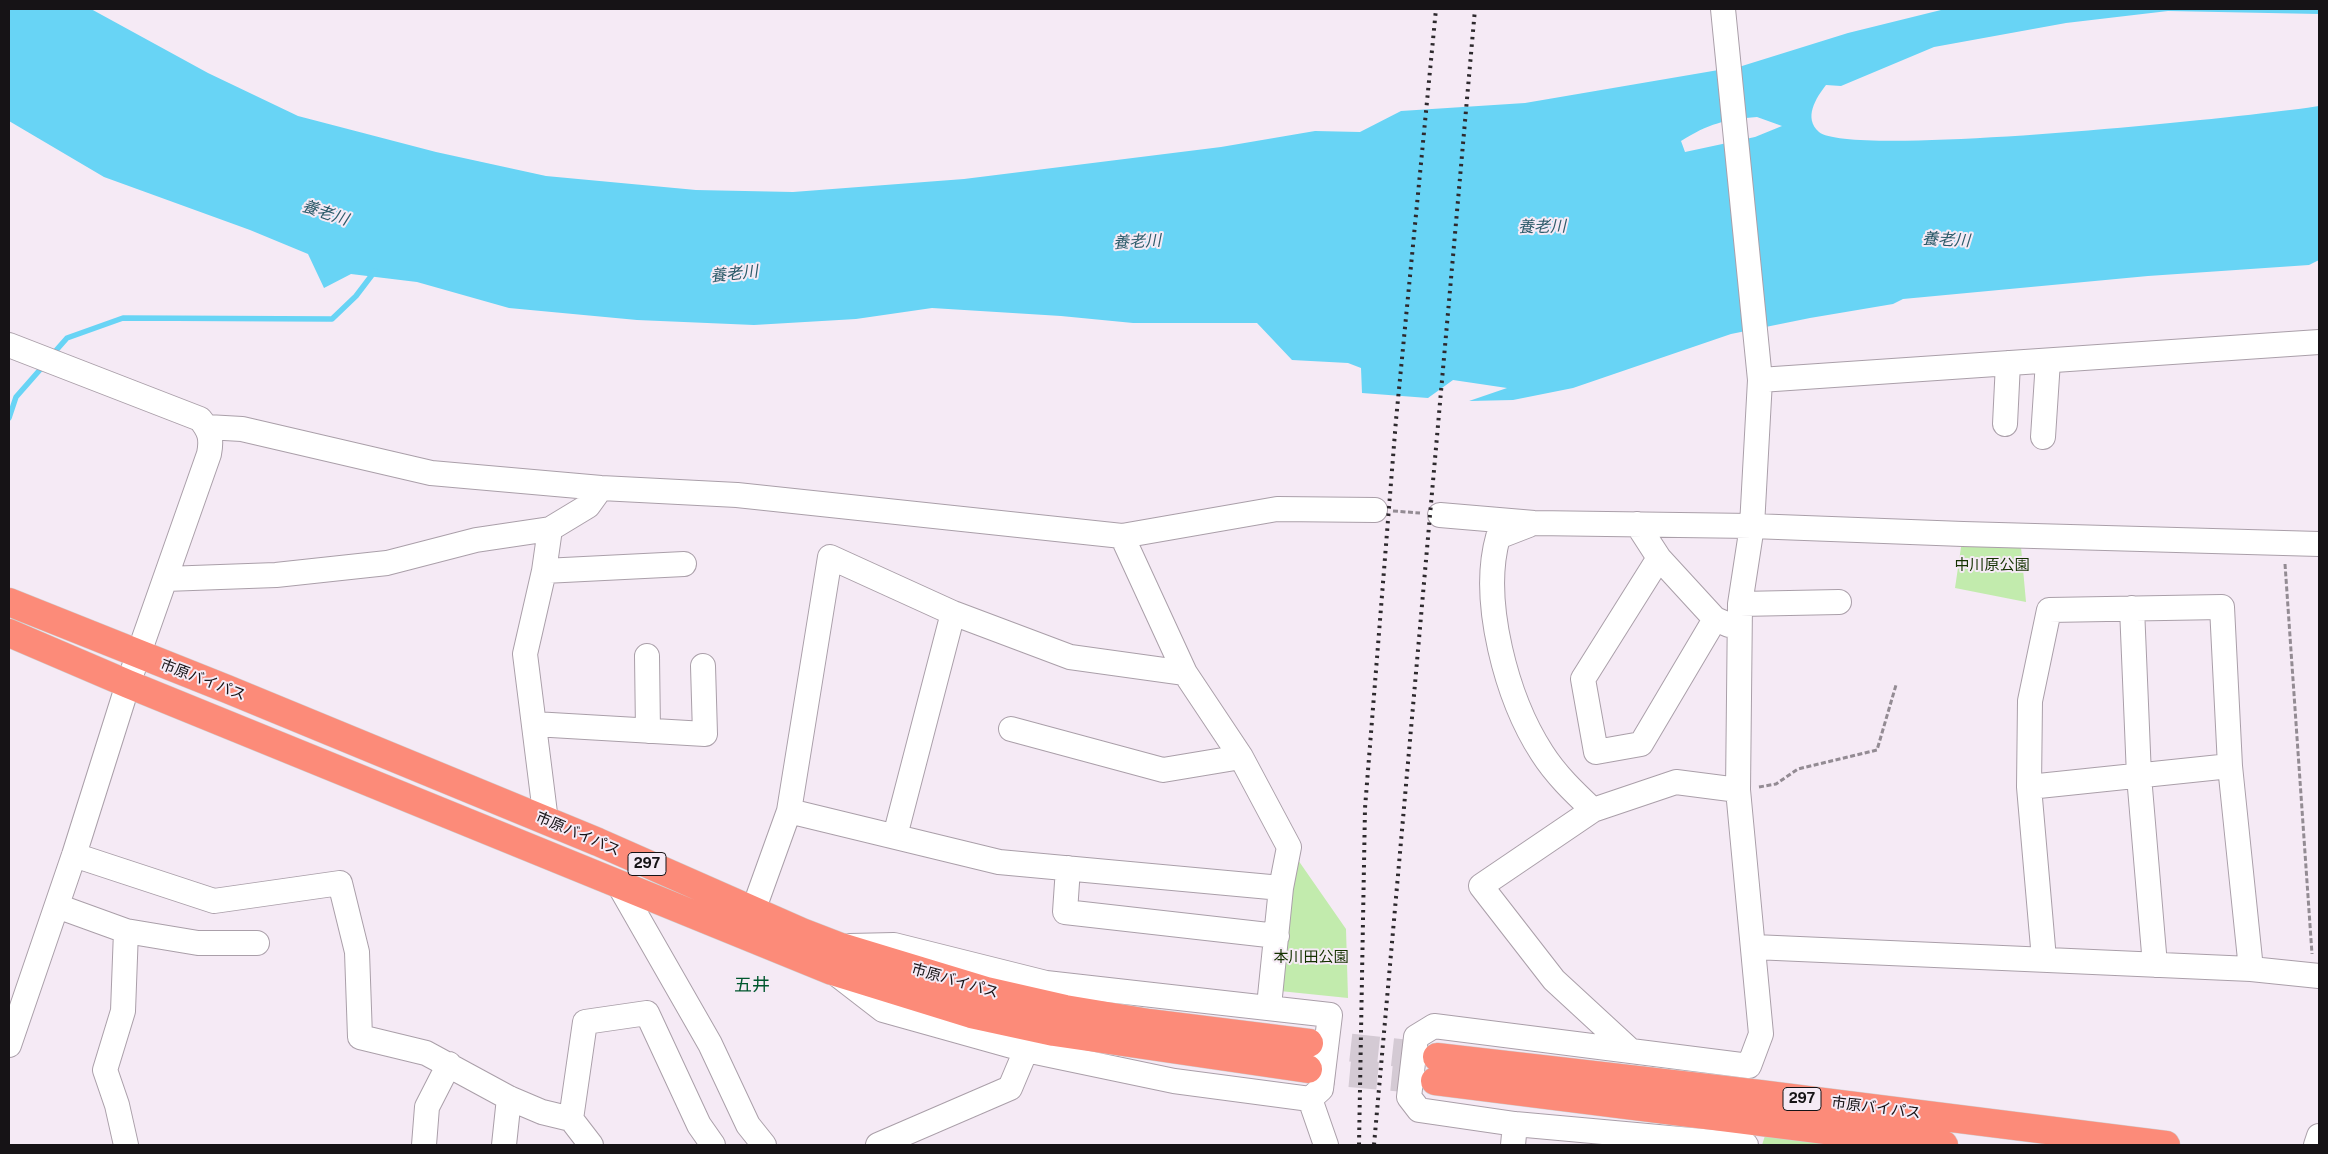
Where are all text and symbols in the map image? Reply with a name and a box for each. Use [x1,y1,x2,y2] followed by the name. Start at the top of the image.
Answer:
[299,196,351,230] water label: 養老川
[1518,217,1566,237] water label: 養老川
[1922,229,1970,251] water label: 養老川
[1113,231,1161,253] water label: 養老川
[709,262,759,286] water label: 養老川
[1955,556,2029,574] park label: 中川原公園
[158,655,248,705] street label: 市原バイパス
[533,808,623,860] street label: 市原バイパス
[628,852,666,876] road number: 297
[1274,948,1348,966] park label: 本川田公園
[909,960,1001,1002] street label: 市原バイパス
[734,974,770,996] district label: 五井
[1783,1088,1821,1110] road number: 297
[1830,1094,1922,1122] street label: 市原バイパス

